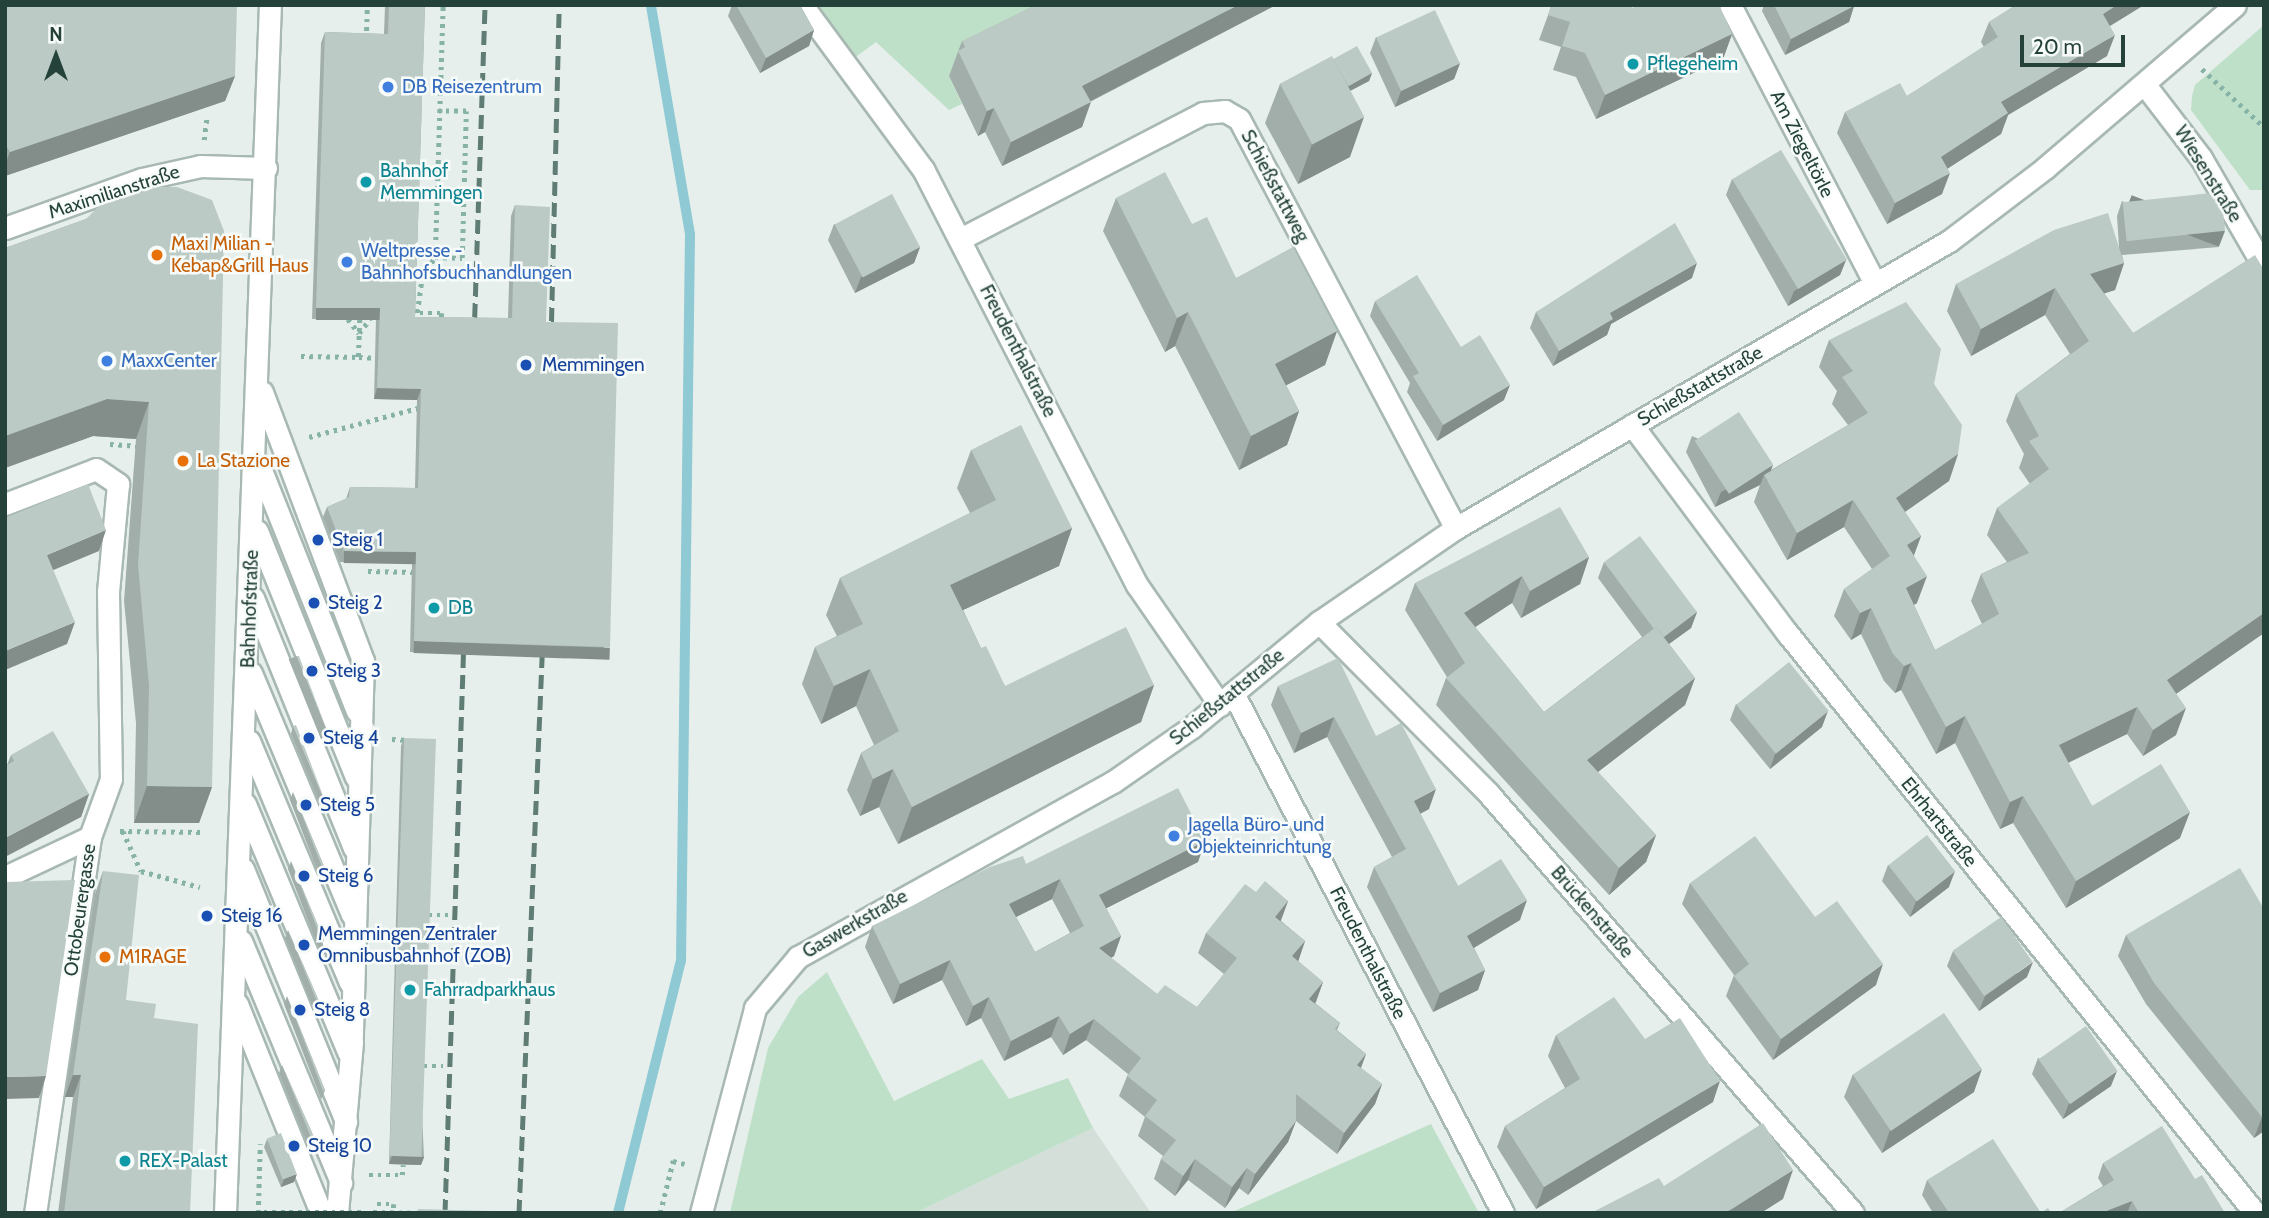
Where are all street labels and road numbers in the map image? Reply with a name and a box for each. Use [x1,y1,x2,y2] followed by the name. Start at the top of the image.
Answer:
[1765,87,1839,201] street label: Am Ziegeltörle
[2169,121,2247,227] street label: Wiesenstraße
[1236,126,1314,246] street label: Schießstattweg
[46,160,182,224] street label: Maximilianstraße
[975,281,1061,421] street label: Freudenthalstraße
[1633,341,1767,431] street label: Schießstattstraße
[237,550,263,668] street label: Bahnhofstraße
[1165,644,1289,750] street label: Schießstattstraße
[1896,773,1982,871] street label: Ehrhartstraße
[59,842,101,978] street label: Ottobeurergasse
[1546,861,1638,963] street label: Brückenstraße
[1325,883,1411,1023] street label: Freudenthalstraße
[798,885,912,963] street label: Gaswerkstraße

